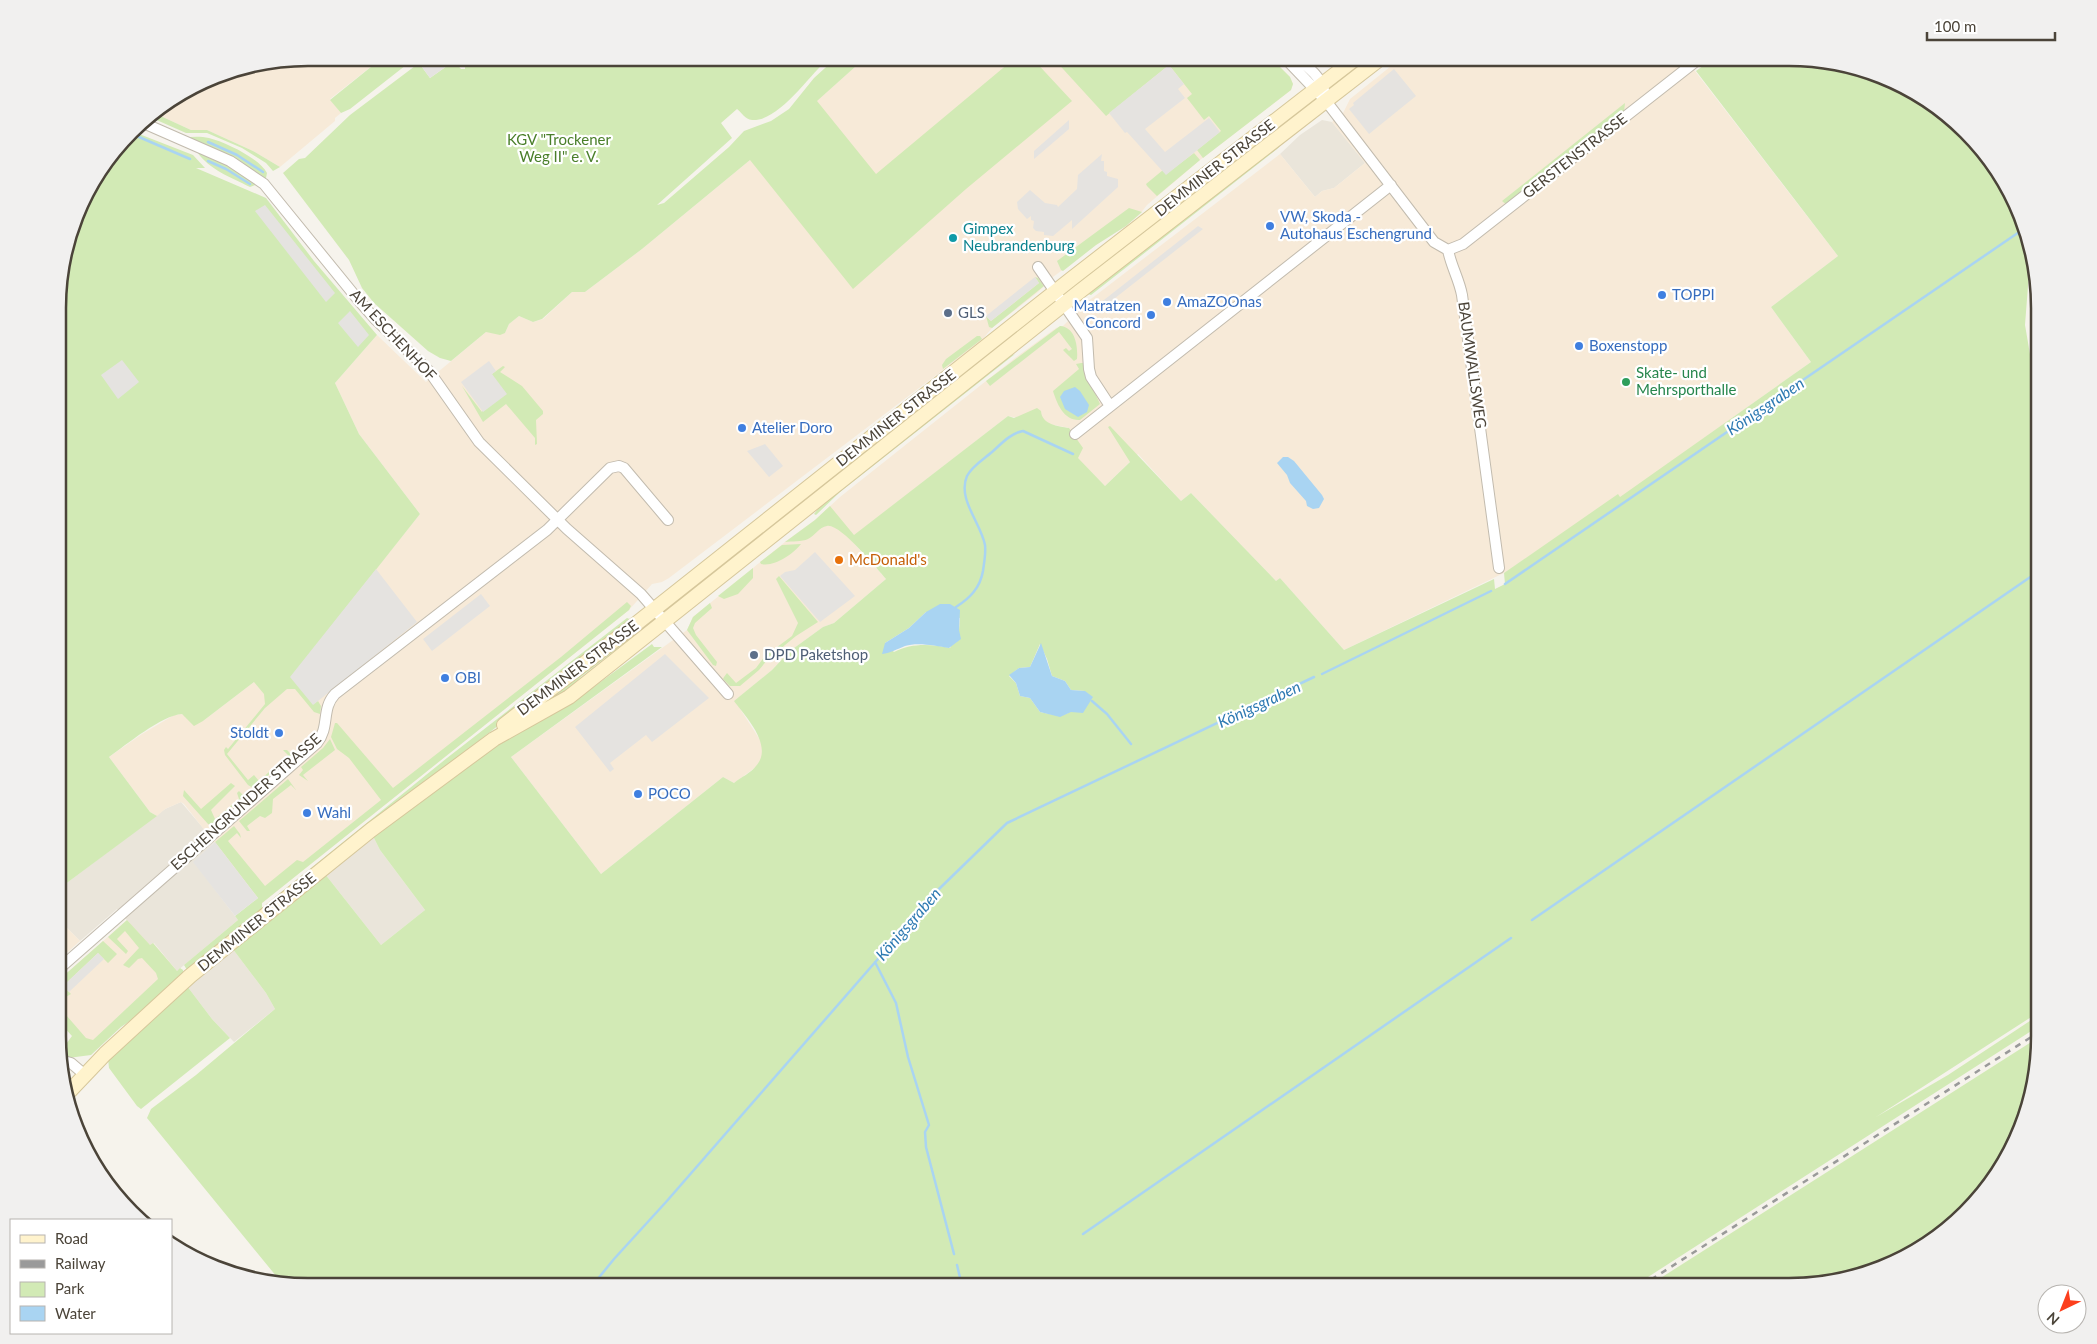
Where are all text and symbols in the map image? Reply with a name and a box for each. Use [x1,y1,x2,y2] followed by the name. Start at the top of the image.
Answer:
[1927,10,2054,42] scale bar
[1934,17,1976,35] text: 100 m
[1519,109,1630,202] street label: GERSTENSTRASSE
[1151,115,1278,220] street label: DEMMINER STRASSE
[507,130,612,165] park label: KGV "Trockener Weg II" e. V.
[1280,207,1432,242] place label: VW, Skoda - Autohaus Eschengrund
[963,219,1075,254] place label: Gimpex Neubrandenburg
[1264,220,1276,232] marker: VW, Skoda - Autohaus Eschengrund
[947,232,959,244] marker: Gimpex Neubrandenburg
[347,285,441,384] street label: AM ESCHENHOF
[1672,285,1715,303] place label: TOPPI
[1656,289,1668,301] marker: TOPPI
[1177,292,1262,310] place label: AmaZOOnas
[1074,296,1141,331] place label: Matratzen Concord
[1161,296,1173,308] marker: AmaZOOnas
[1455,300,1491,429] street label: BAUMWALLSWEG
[958,303,985,321] place label: GLS
[942,307,954,319] marker: GLS
[1145,309,1157,321] marker: Matratzen Concord
[1589,336,1667,354] place label: Boxenstopp
[1573,340,1585,352] marker: Boxenstopp
[1636,363,1737,398] place label: Skate- und Mehrsporthalle
[832,365,959,470] street label: DEMMINER STRASSE
[1722,373,1807,438] water label: Königsgraben
[1620,376,1632,388] marker: Skate- und Mehrsporthalle
[752,418,832,436] place label: Atelier Doro
[736,422,748,434] marker: Atelier Doro
[849,550,927,568] place label: McDonald's
[833,554,845,566] marker: McDonald's
[513,616,642,719] street label: DEMMINER STRASSE
[764,645,868,663] place label: DPD Paketshop
[748,649,760,661] marker: DPD Paketshop
[455,668,481,686] place label: OBI
[439,672,451,684] marker: OBI
[1214,676,1303,731] water label: Königsgraben
[230,723,270,741] place label: Stoldt
[273,727,285,739] marker: Stoldt
[166,729,324,874] street label: ESCHENGRUNDER STRASSE
[648,784,691,802] place label: POCO
[632,788,644,800] marker: POCO
[317,803,351,821] place label: Wahl
[301,807,313,819] marker: Wahl
[194,868,319,974] street label: DEMMINER STRASSE
[871,884,944,964] water label: Königsgraben
[10,1219,172,1334] legend
[55,1229,88,1247] text: Road
[55,1254,106,1272] text: Railway
[55,1279,85,1297] text: Park
[2037,1284,2087,1334] north arrow
[55,1304,96,1322] text: Water
[2043,1309,2063,1329] text: N

